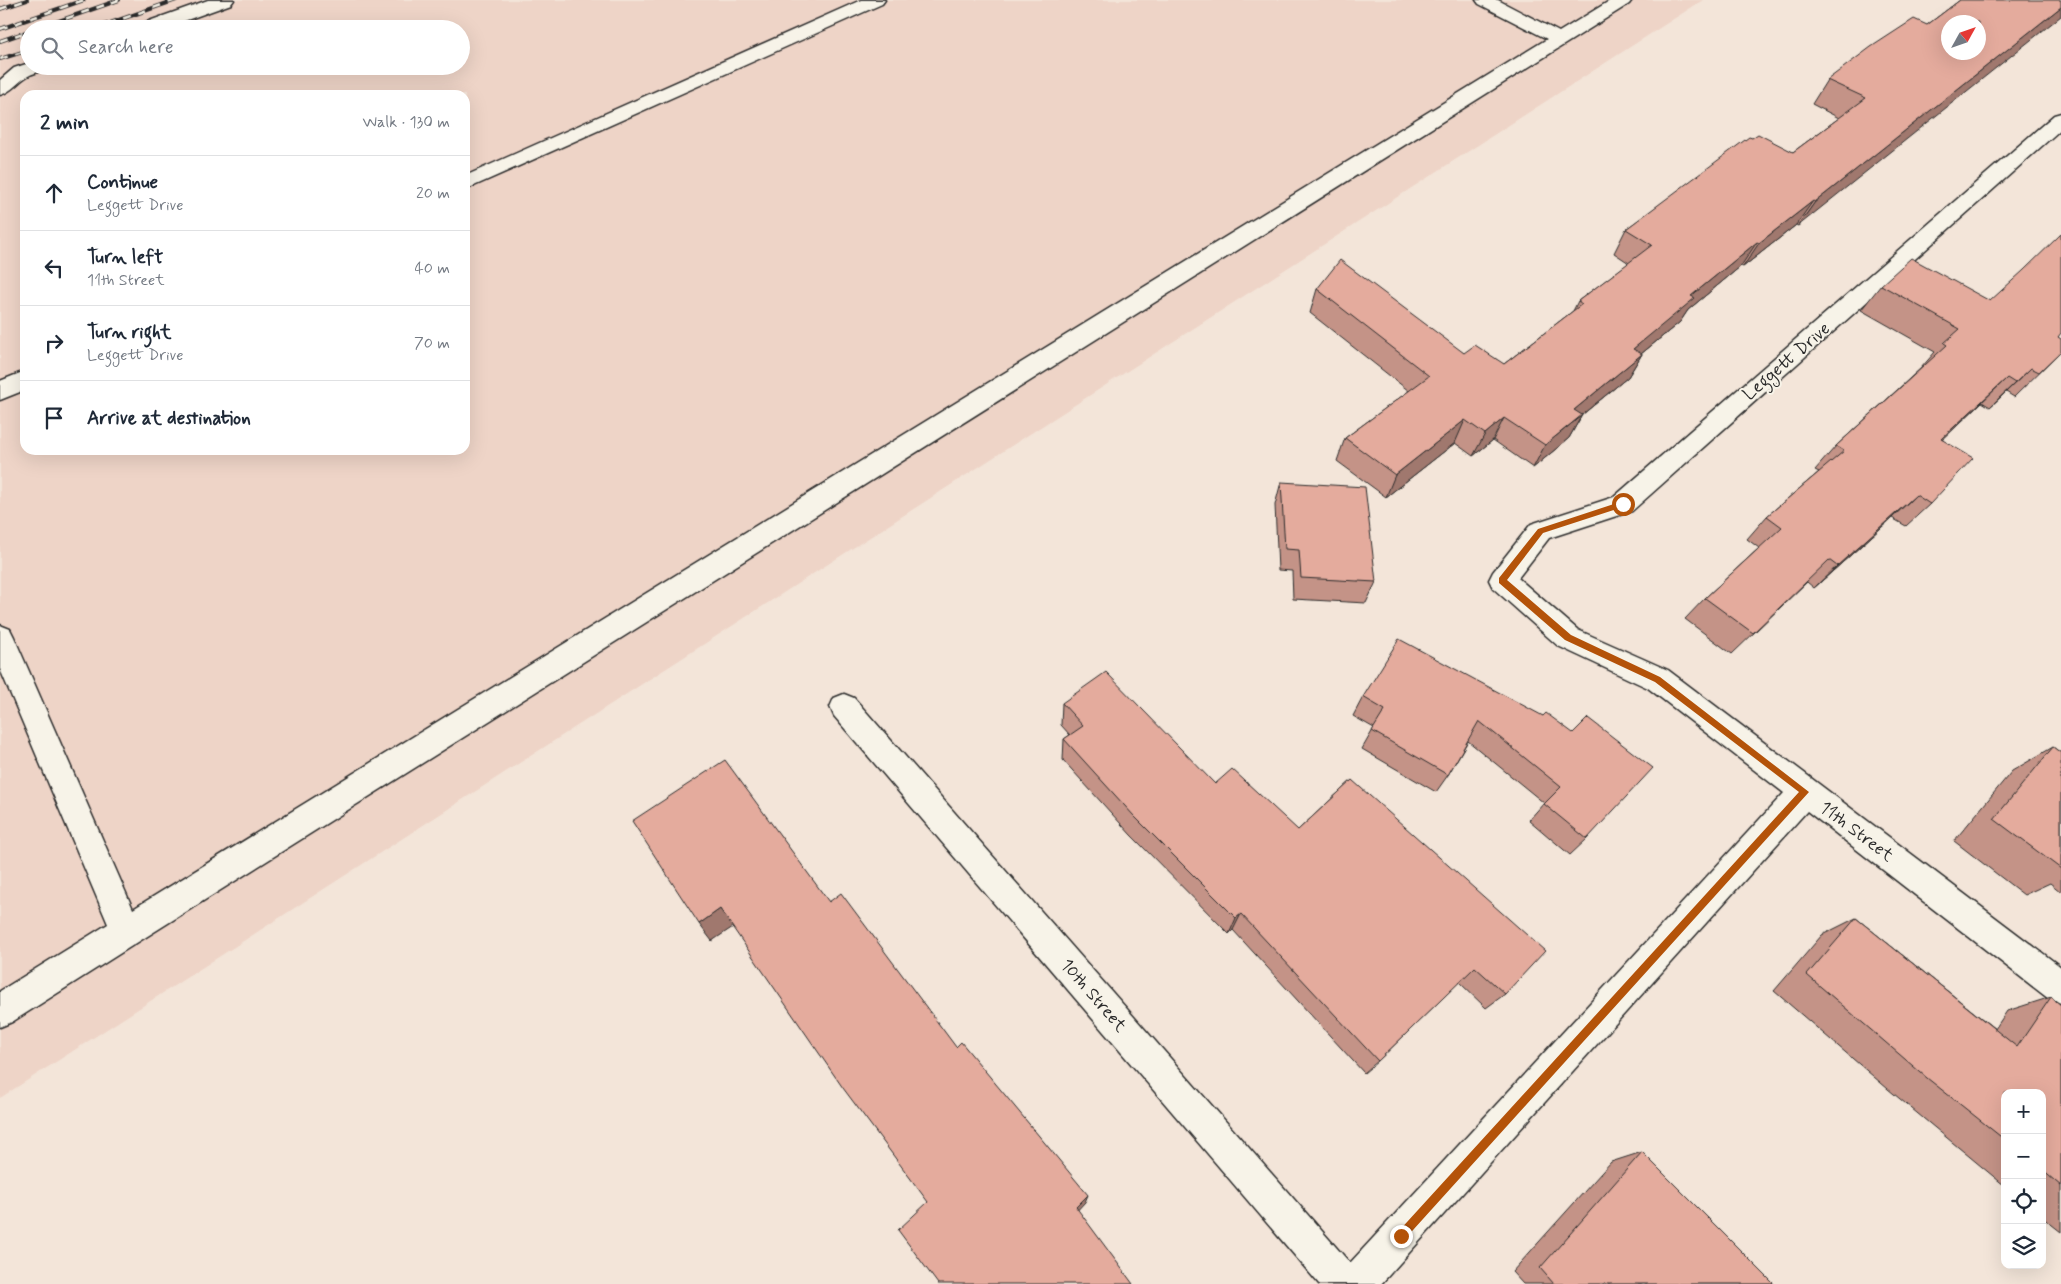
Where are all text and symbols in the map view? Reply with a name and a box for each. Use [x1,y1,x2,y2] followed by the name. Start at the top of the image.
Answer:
[1941,15,1986,60] north arrow
[20,20,470,75] search box
[38,34,66,62] icon: search
[78,35,174,60] text: Search here
[40,109,89,137] text: 2 min
[363,112,450,133] text: Walk · 130 m
[87,170,158,195] text: Continue
[40,179,68,207] icon: ahead
[416,183,450,204] text: 20 m
[87,195,183,216] text: Leggett Drive
[87,245,163,270] text: Turn left
[40,254,68,282] icon: left
[414,258,450,279] text: 40 m
[87,270,165,291] text: 11th Street
[1738,317,1837,408] street label: Leggett Drive
[87,320,171,345] text: Turn right
[40,329,68,357] icon: right
[414,333,450,354] text: 70 m
[87,345,183,366] text: Leggett Drive
[40,404,68,432] icon: arrive
[87,406,251,431] text: Arrive at destination
[1612,493,1635,516] route start
[1814,796,1899,868] street label: 11th Street
[1055,954,1132,1038] street label: 10th Street
[2001,1089,2046,1269] map controls
[2001,1089,2046,1134] button: +
[2001,1134,2046,1179] button: −
[2001,1179,2046,1224] button: locate
[2001,1224,2046,1269] button: layers
[1390,1225,1413,1248] route end

